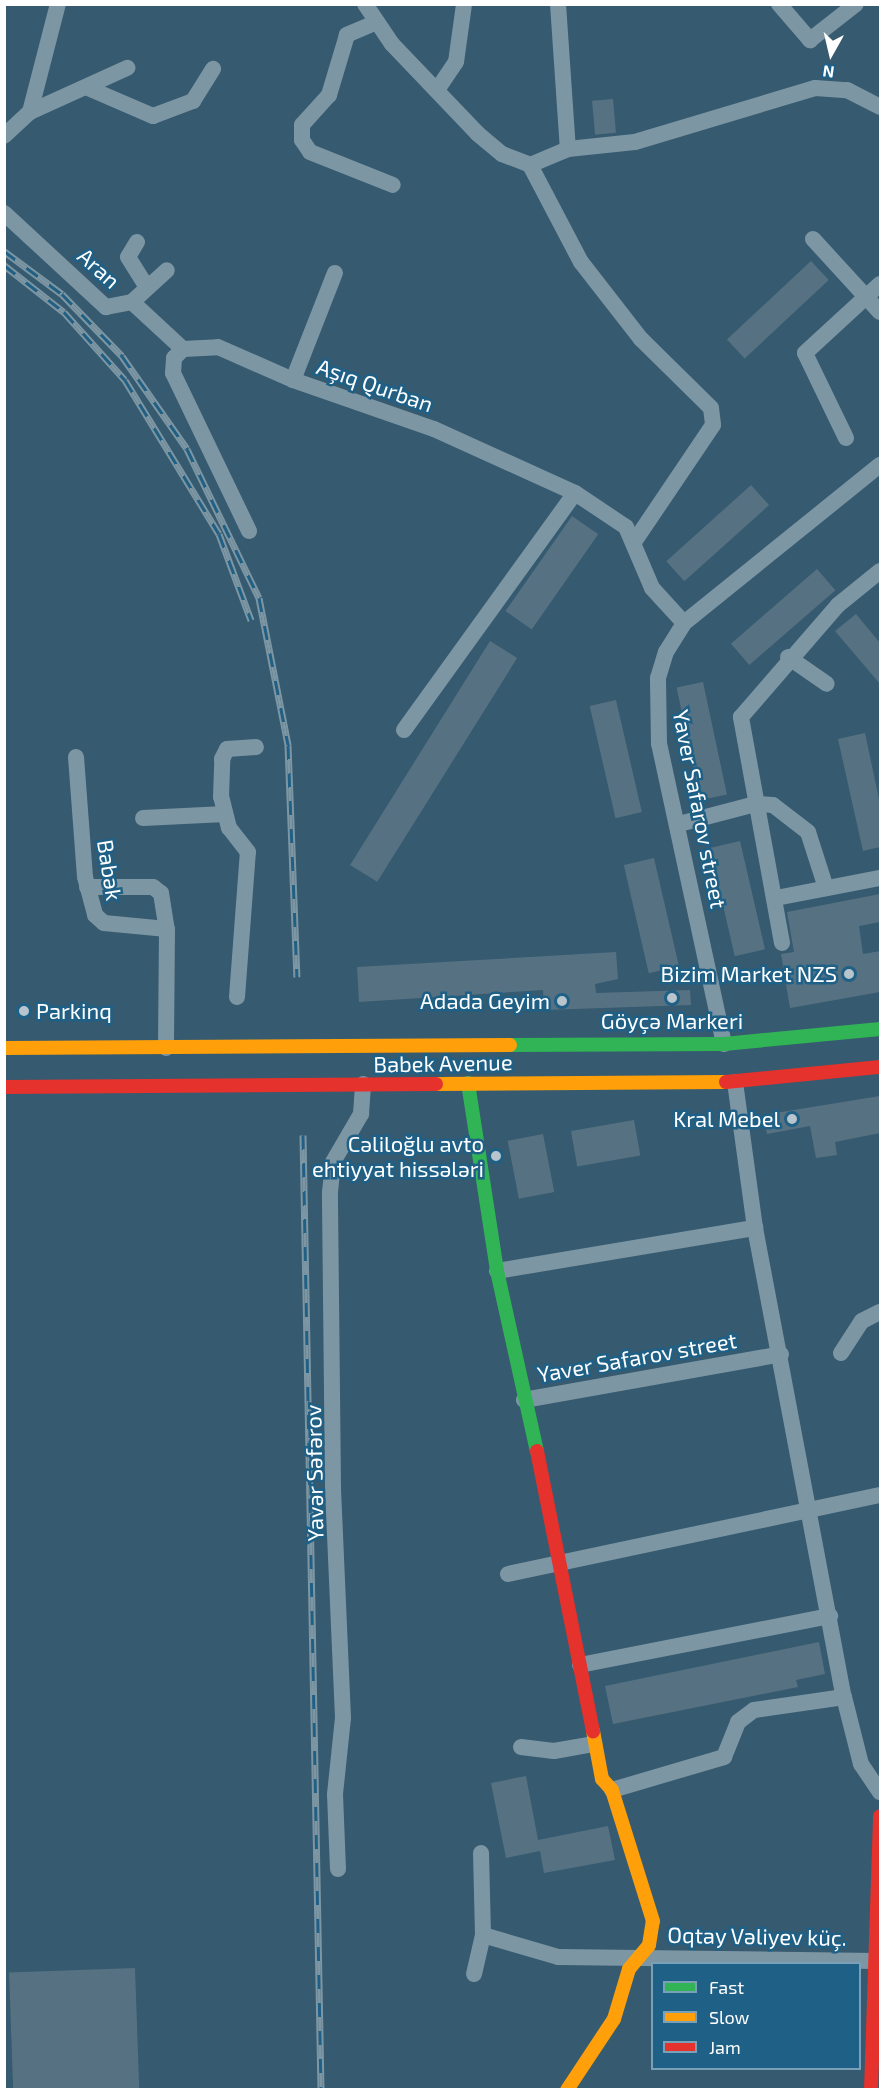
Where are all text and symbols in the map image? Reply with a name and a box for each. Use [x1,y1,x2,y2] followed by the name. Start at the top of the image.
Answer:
[801,24,861,84] north arrow
[821,62,835,83] text: N
[73,242,125,294] street label: Aran
[313,353,437,417] street label: Aşıq Qurban
[668,707,732,911] street label: Yaver Safarov street
[92,838,128,902] street label: Babək
[661,961,837,987] place label: Bizim Market NZS
[842,967,856,981] marker: Bizim Market NZS
[420,988,550,1014] place label: Adada Geyim
[665,991,679,1005] marker: Göyçə Markeri
[555,994,569,1008] marker: Adada Geyim
[36,998,112,1024] place label: Parkinq
[17,1004,31,1018] marker: Parkinq
[601,1008,743,1034] place label: Göyçə Markeri
[373,1049,513,1077] street label: Babek Avenue
[673,1106,780,1132] place label: Kral Mebel
[785,1112,799,1126] marker: Kral Mebel
[312,1130,484,1182] place label: Cəliloğlu avto ehtiyyat hissələri
[489,1149,503,1163] marker: Cəliloğlu avto ehtiyyat hissələri
[535,1326,739,1388] street label: Yaver Safarov street
[300,1404,328,1542] street label: Yavər Səfərov
[666,1921,848,1951] street label: Oqtay Vəliyev küç.
[651,1962,861,2070] legend
[709,1976,744,1998] text: Fast
[709,2006,749,2028] text: Slow
[709,2036,741,2058] text: Jam

